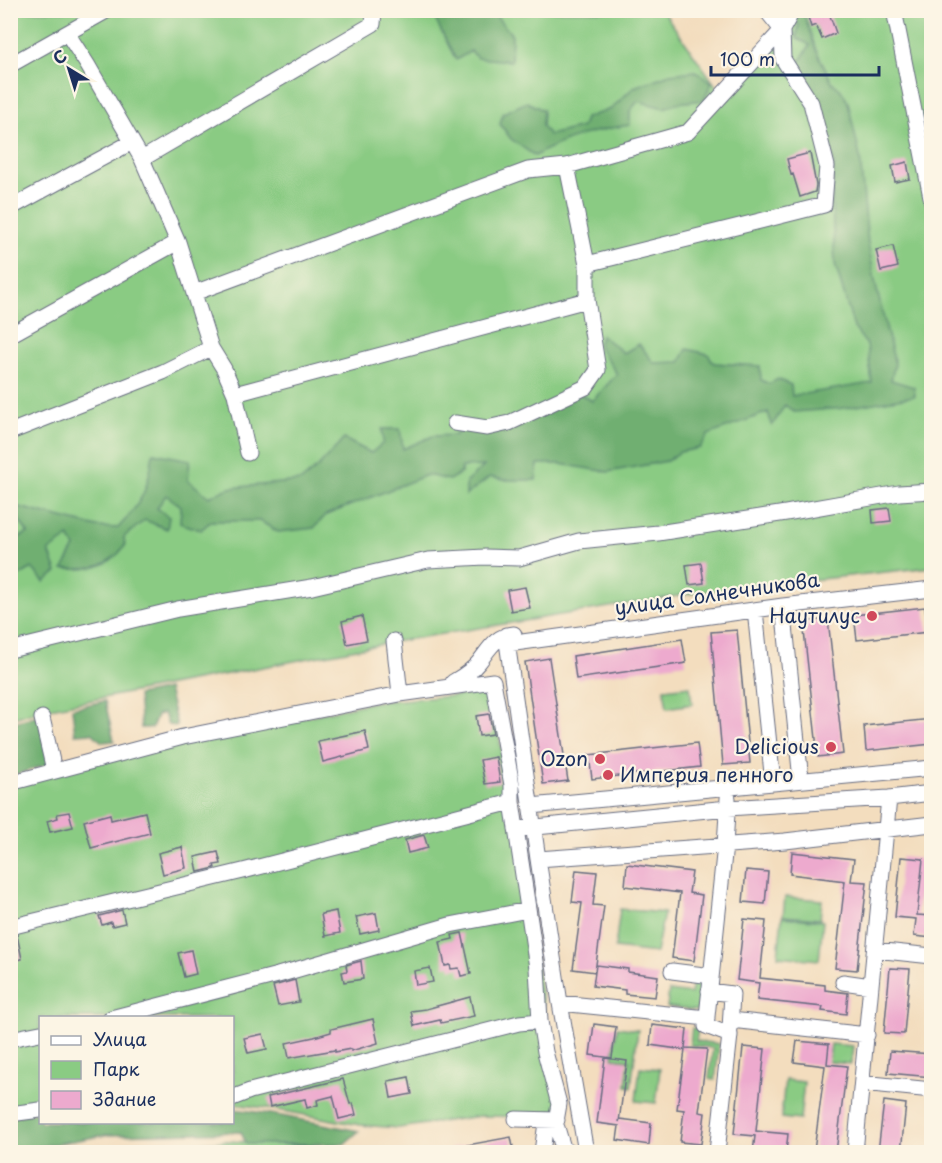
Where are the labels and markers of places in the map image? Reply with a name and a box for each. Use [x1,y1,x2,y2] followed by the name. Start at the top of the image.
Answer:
[769,600,860,630] place label: Наутилус
[865,609,879,623] marker: Наутилус
[734,731,819,761] place label: Delicious
[824,740,838,754] marker: Delicious
[540,743,588,773] place label: Ozon
[593,752,607,766] marker: Ozon
[620,759,794,789] place label: Империя пенного
[601,768,615,782] marker: Империя пенного

